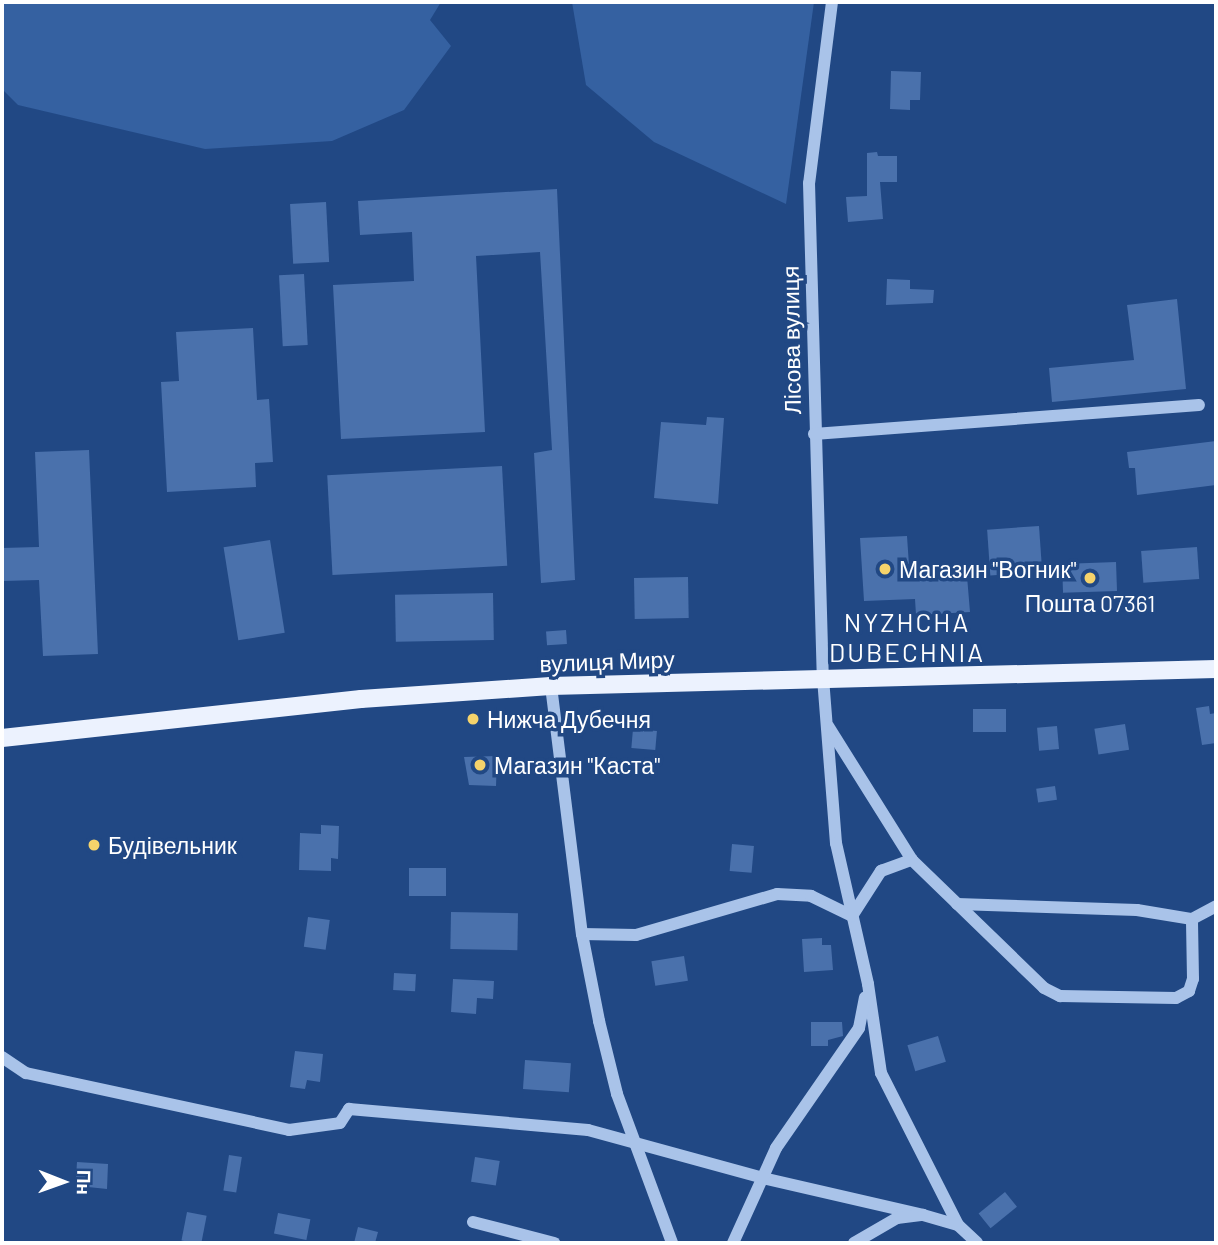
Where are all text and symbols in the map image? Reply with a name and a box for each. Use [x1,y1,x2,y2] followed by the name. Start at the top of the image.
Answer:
[776,265,806,415] street label: Лісова вулиця
[899,555,1077,583] place label: Магазин "Вогник"
[877,561,893,577] marker: Магазин "Вогник"
[1082,570,1098,586] marker: Пошта 07361
[1025,589,1155,617] place label: Пошта 07361
[830,606,984,668] district label: NYZHCHA DUBECHNIA
[539,645,675,677] street label: вулиця Миру
[487,705,651,733] place label: Нижча Дубечня
[465,711,481,727] marker: Нижча Дубечня
[494,751,660,779] place label: Магазин "Каста"
[472,757,488,773] marker: Магазин "Каста"
[108,831,237,859] place label: Будівельник
[86,837,102,853] marker: Будівельник
[28,1147,98,1217] north arrow
[73,1170,96,1195] text: Пн

